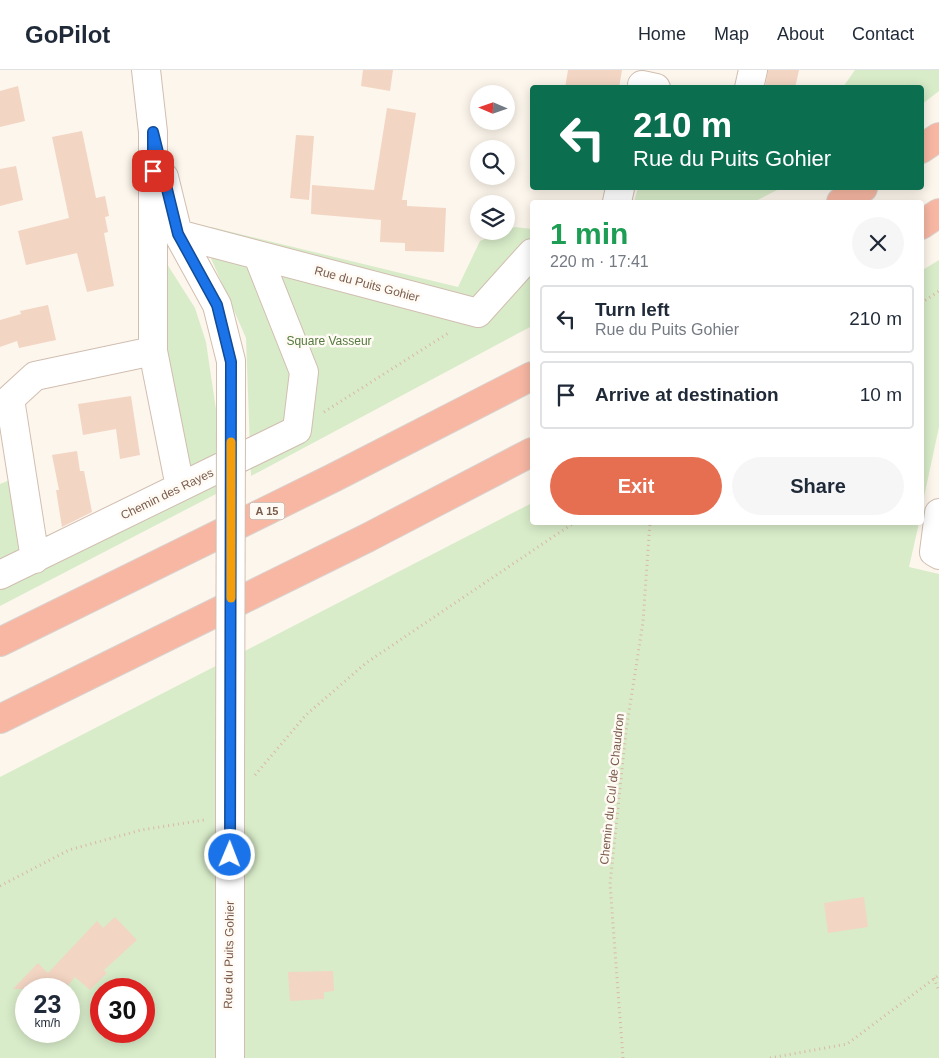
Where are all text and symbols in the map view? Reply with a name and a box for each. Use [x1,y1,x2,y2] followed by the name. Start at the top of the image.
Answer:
[25,21,110,48] text: GoPilot
[638,24,686,44] text: Home
[714,24,749,44] text: Map
[777,24,824,44] text: About
[852,24,914,44] text: Contact
[470,85,515,130] north arrow
[470,85,515,240] map controls
[550,105,615,170] icon: left
[633,105,732,144] text: 210 m
[470,140,515,185] button: search
[633,146,831,171] text: Rue du Puits Gohier
[132,150,174,192] pin
[139,157,167,185] icon: arrive
[470,195,515,240] button: layers
[550,217,628,250] text: 1 min
[852,217,904,269] button: close
[550,253,649,270] text: 220 m · 17:41
[313,263,421,305] street label: Rue du Puits Gohier
[595,299,670,320] text: Turn left
[552,305,580,333] icon: left
[849,308,902,329] text: 210 m
[595,321,739,338] text: Rue du Puits Gohier
[286,334,372,348] park label: Square Vasseur
[552,381,580,409] icon: arrive
[595,384,779,405] text: Arrive at destination
[860,384,902,405] text: 10 m
[550,457,722,515] button: Exit
[732,457,904,515] button: Share
[118,465,216,523] street label: Chemin des Rayes
[250,502,284,520] road number: A 15
[597,713,627,865] street label: Chemin du Cul de Chaudron
[203,828,255,880] position arrow
[221,901,237,1009] street label: Rue du Puits Gohier
[90,978,155,1043] speed limit sign: 30
[34,990,61,1018] text: 23
[34,1016,61,1030] text: km/h

